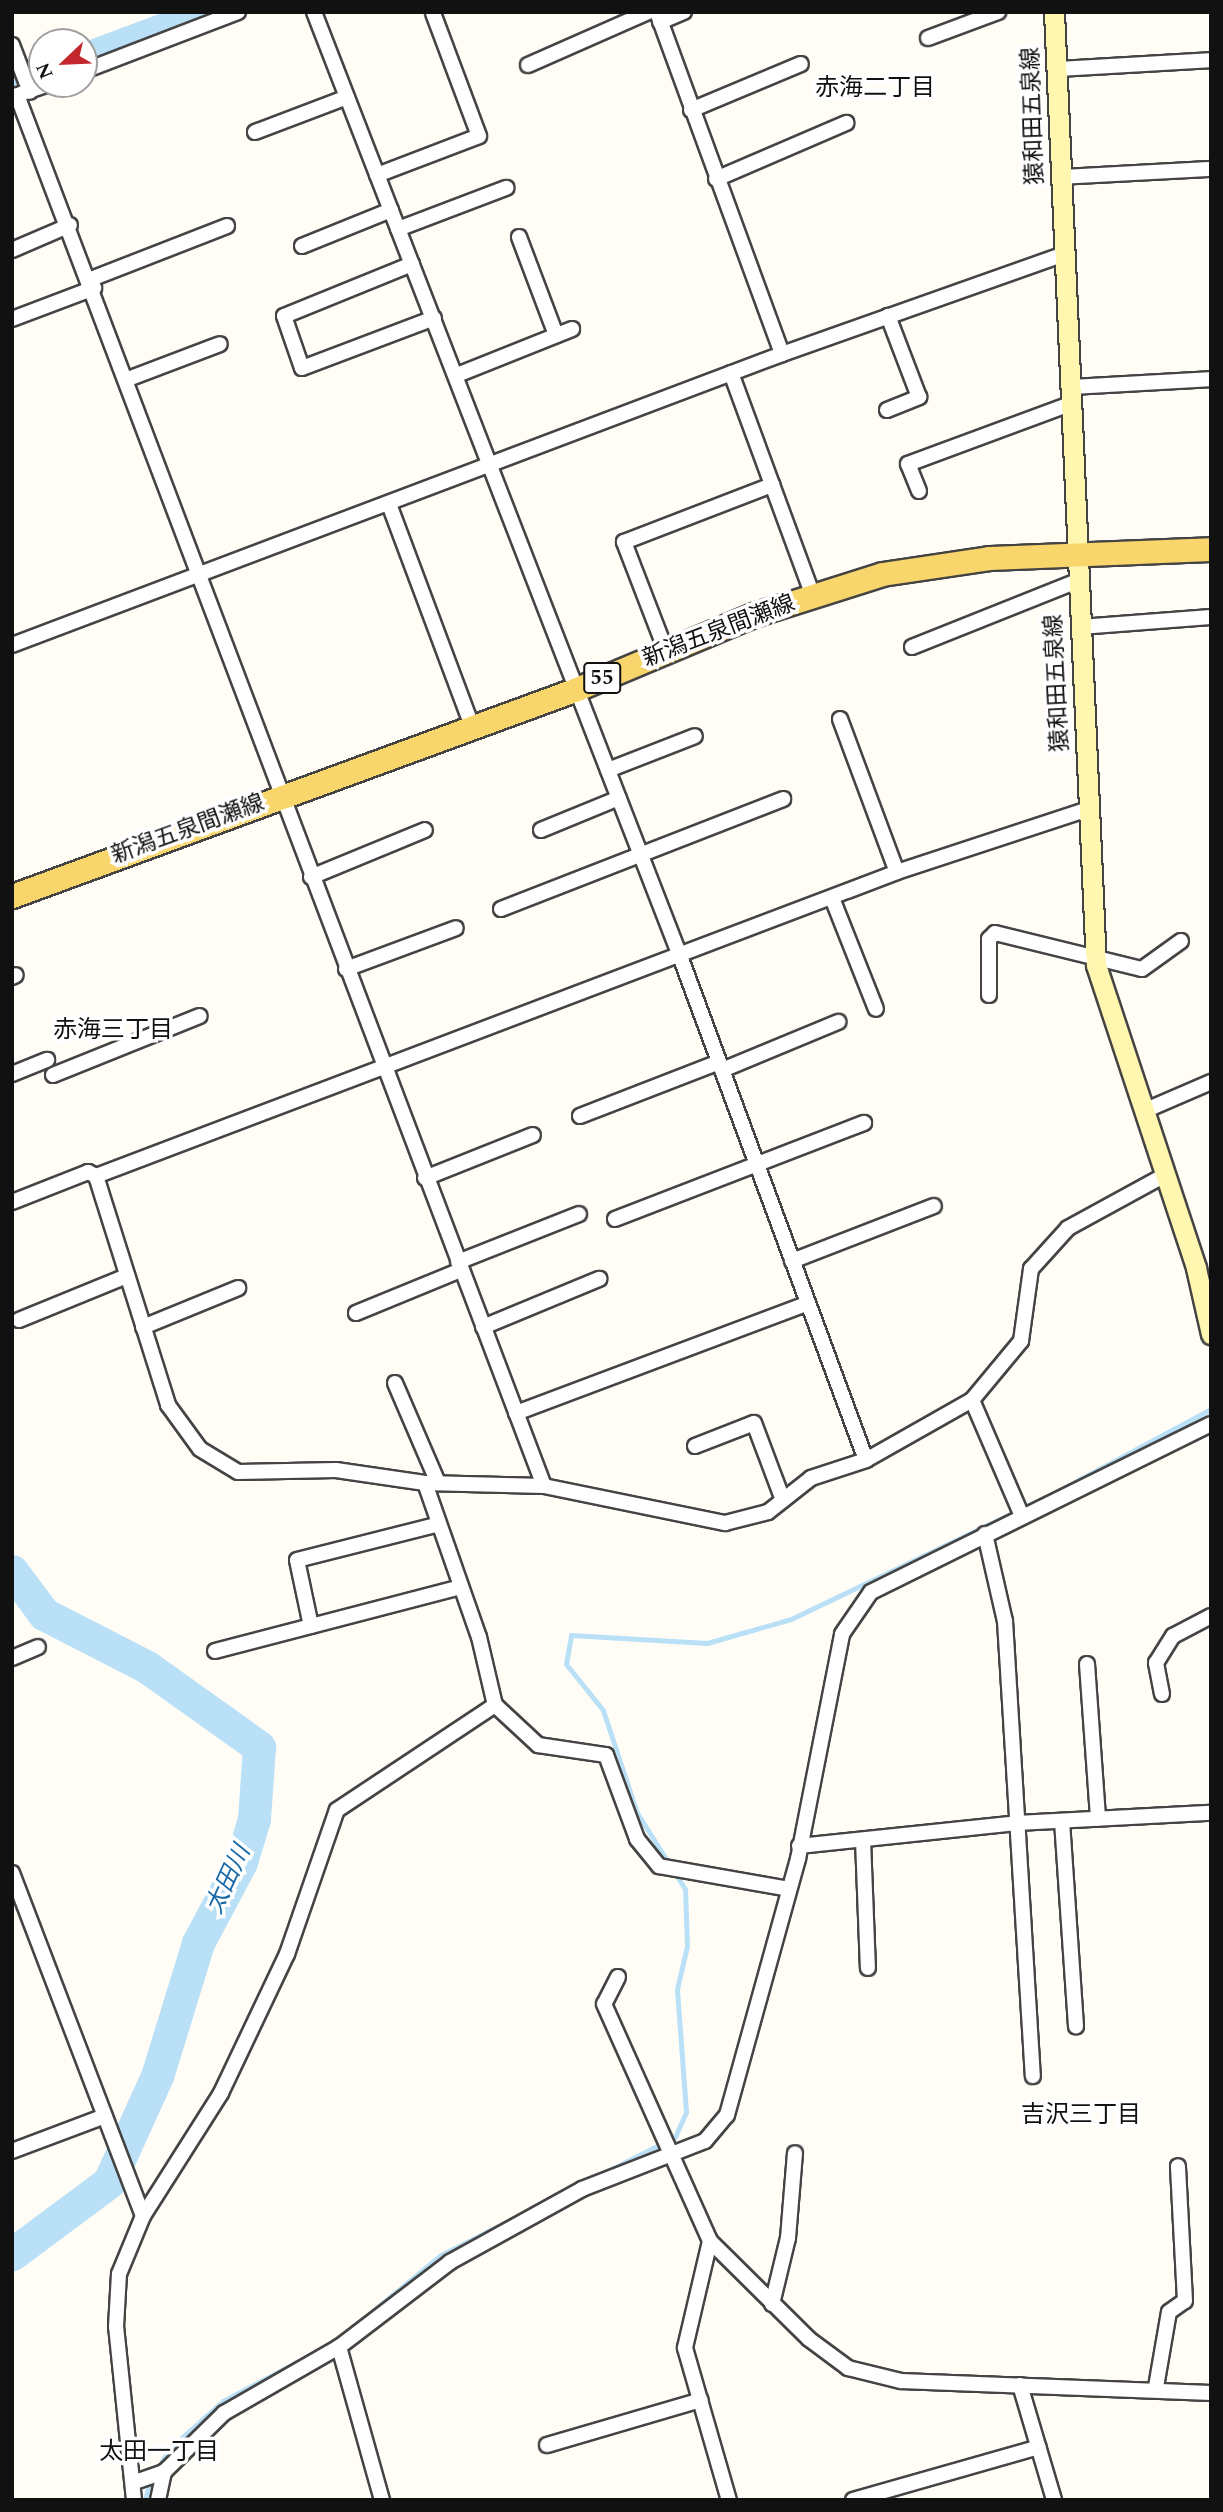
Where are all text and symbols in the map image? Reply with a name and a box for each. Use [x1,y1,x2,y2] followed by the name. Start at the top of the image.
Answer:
[28,28,98,98] north arrow
[1018,47,1050,185] street label: 猿和田五泉線
[29,58,61,83] text: N
[815,75,935,103] district label: 赤海二丁目
[639,590,799,674] street label: 新潟五泉間瀬線
[1041,613,1075,753] street label: 猿和田五泉線
[583,660,621,696] road number: 55
[108,789,268,871] street label: 新潟五泉間瀬線
[53,1017,173,1045] district label: 赤海三丁目
[201,1841,257,1919] water label: 太田川
[1021,2102,1141,2130] district label: 吉沢三丁目
[99,2439,219,2467] district label: 太田一丁目

